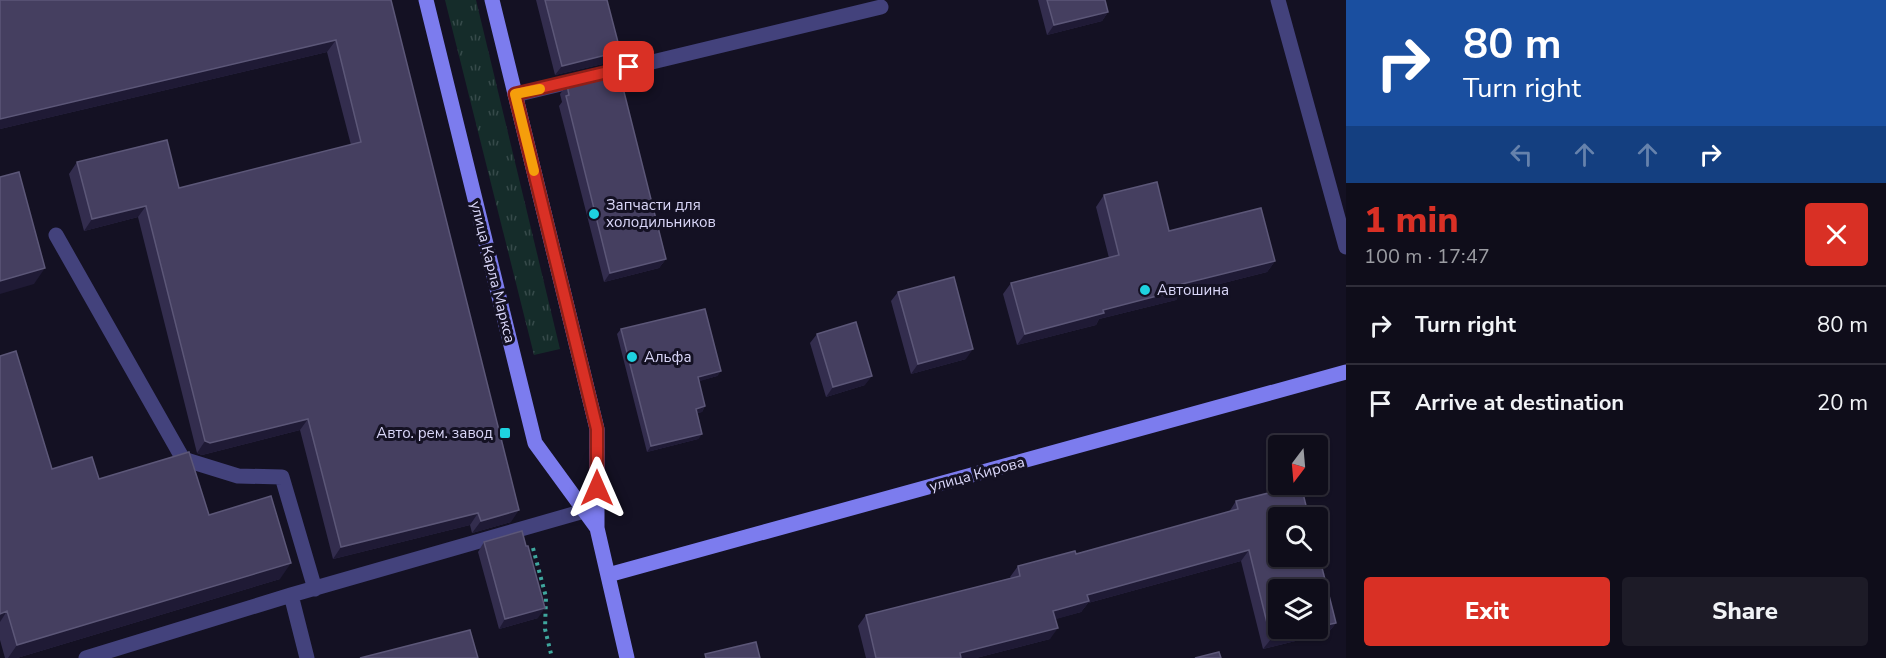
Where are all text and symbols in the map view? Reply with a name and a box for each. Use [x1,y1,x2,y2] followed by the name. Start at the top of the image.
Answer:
[1463,16,1562,73] text: 80 m
[1364,24,1442,102] icon: right
[603,41,654,92] pin
[612,50,645,83] icon: arrive
[1463,70,1581,107] text: Turn right
[1505,138,1538,171] icon: left
[1568,138,1601,171] icon: ahead
[1631,138,1664,171] icon: ahead
[1694,138,1727,171] icon: right
[606,195,716,232] place label: Запчасти для холодильников
[1364,196,1459,245] text: 1 min
[466,199,520,345] street label: улица Карла Маркса
[1805,203,1868,266] button: close
[587,207,601,221] marker: Запчасти для холодильников
[1364,243,1490,270] text: 100 m · 17:47
[1157,280,1229,300] place label: Автошина
[1138,283,1152,297] marker: Автошина
[1364,309,1397,342] icon: right
[1415,310,1516,340] text: Turn right
[1817,310,1868,340] text: 80 m
[644,347,692,367] place label: Альфа
[625,350,639,364] marker: Альфа
[1364,387,1397,420] icon: arrive
[1415,388,1624,418] text: Arrive at destination
[1817,388,1868,418] text: 20 m
[376,423,493,443] place label: Авто. рем. завод
[498,426,512,440] marker: Авто. рем. завод
[1268,435,1328,495] north arrow
[1268,435,1328,639] map controls
[927,452,1027,496] street label: улица Кирова
[565,456,629,520] position arrow
[1268,507,1328,567] button: search
[1364,577,1610,646] button: Exit
[1622,577,1868,646] button: Share
[1268,579,1328,639] button: layers

